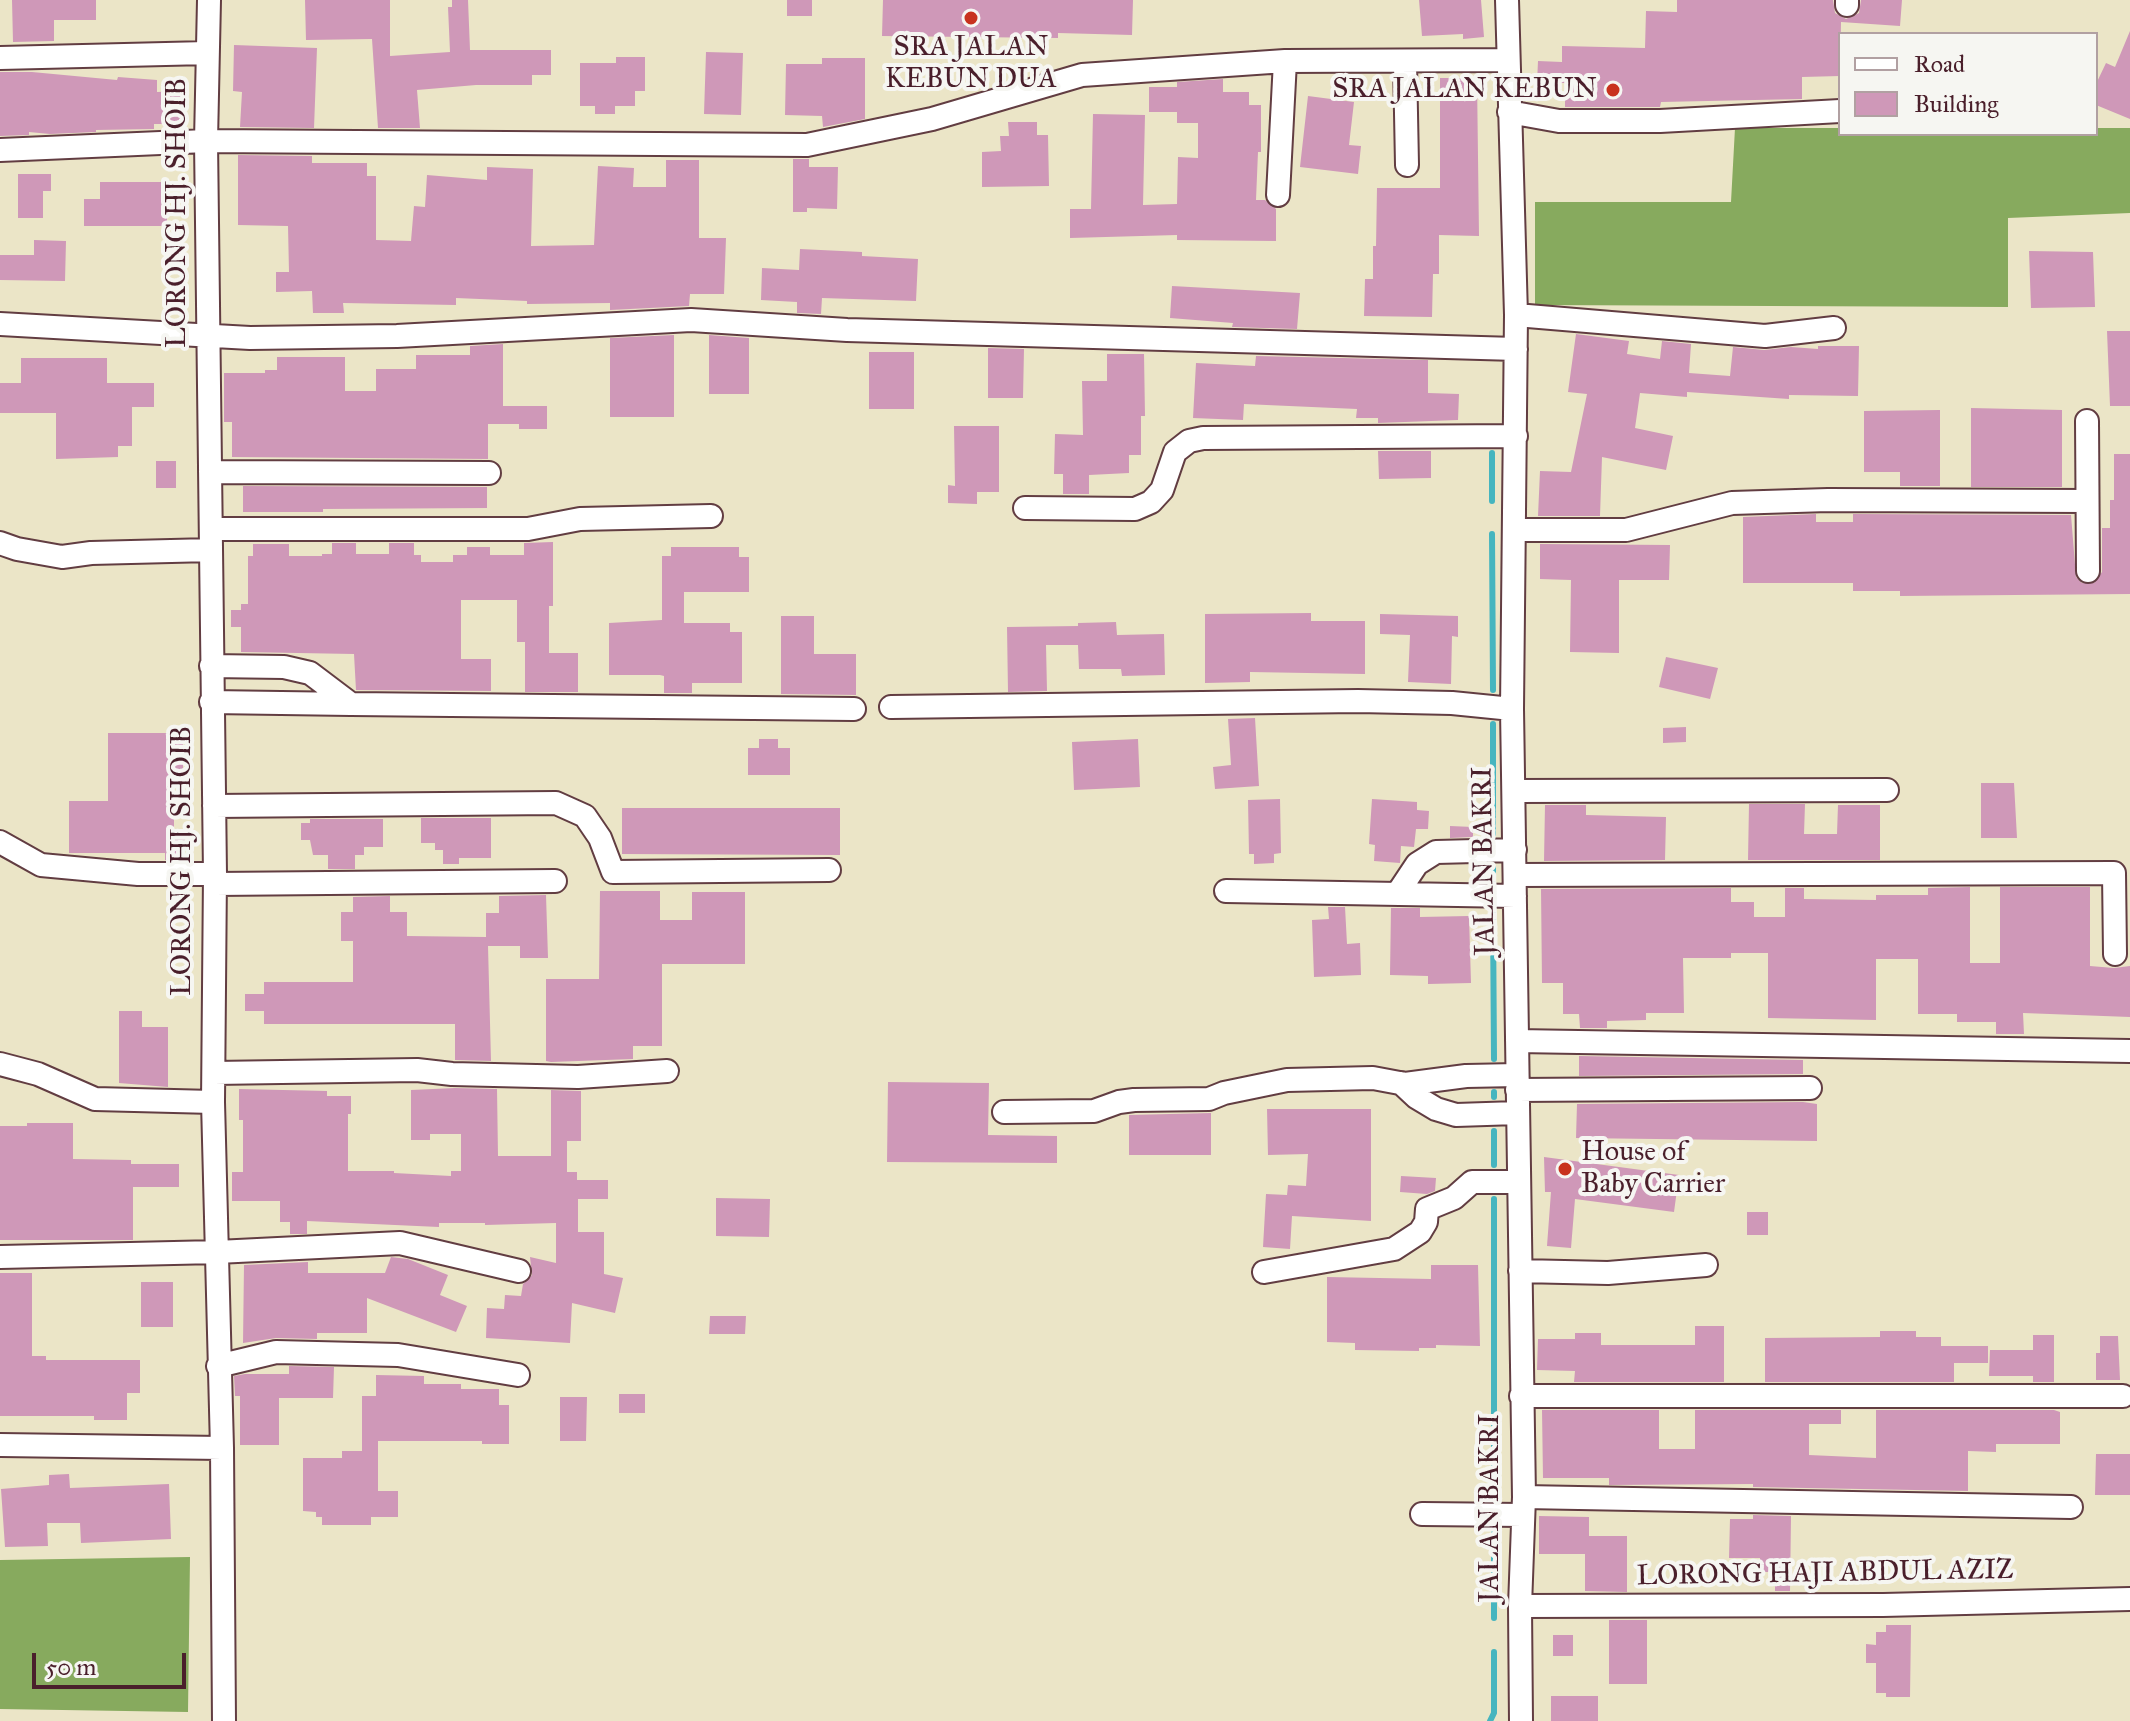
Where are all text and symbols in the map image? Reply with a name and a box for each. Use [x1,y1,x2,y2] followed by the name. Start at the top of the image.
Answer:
[962,9,980,27] marker: SRA JALAN KEBUN DUA
[885,31,1057,97] place label: SRA JALAN KEBUN DUA
[1838,32,2098,136] legend
[1914,49,1965,79] text: Road
[1332,73,1597,107] place label: SRA JALAN KEBUN
[161,78,195,348] street label: LORONG HJ. SHOIB
[1604,81,1622,99] marker: SRA JALAN KEBUN
[1914,89,1999,119] text: Building
[166,726,200,996] street label: LORONG HJ. SHOIB
[1467,766,1503,956] street label: JALAN BAKRI
[1581,1136,1725,1202] place label: House of Baby Carrier
[1556,1160,1574,1178] marker: House of Baby Carrier
[1474,1413,1508,1603] street label: JALAN BAKRI
[1636,1554,2014,1594] street label: LORONG HAJI ABDUL AZIZ
[36,1637,190,1687] scale bar
[46,1652,96,1682] text: 50 m

